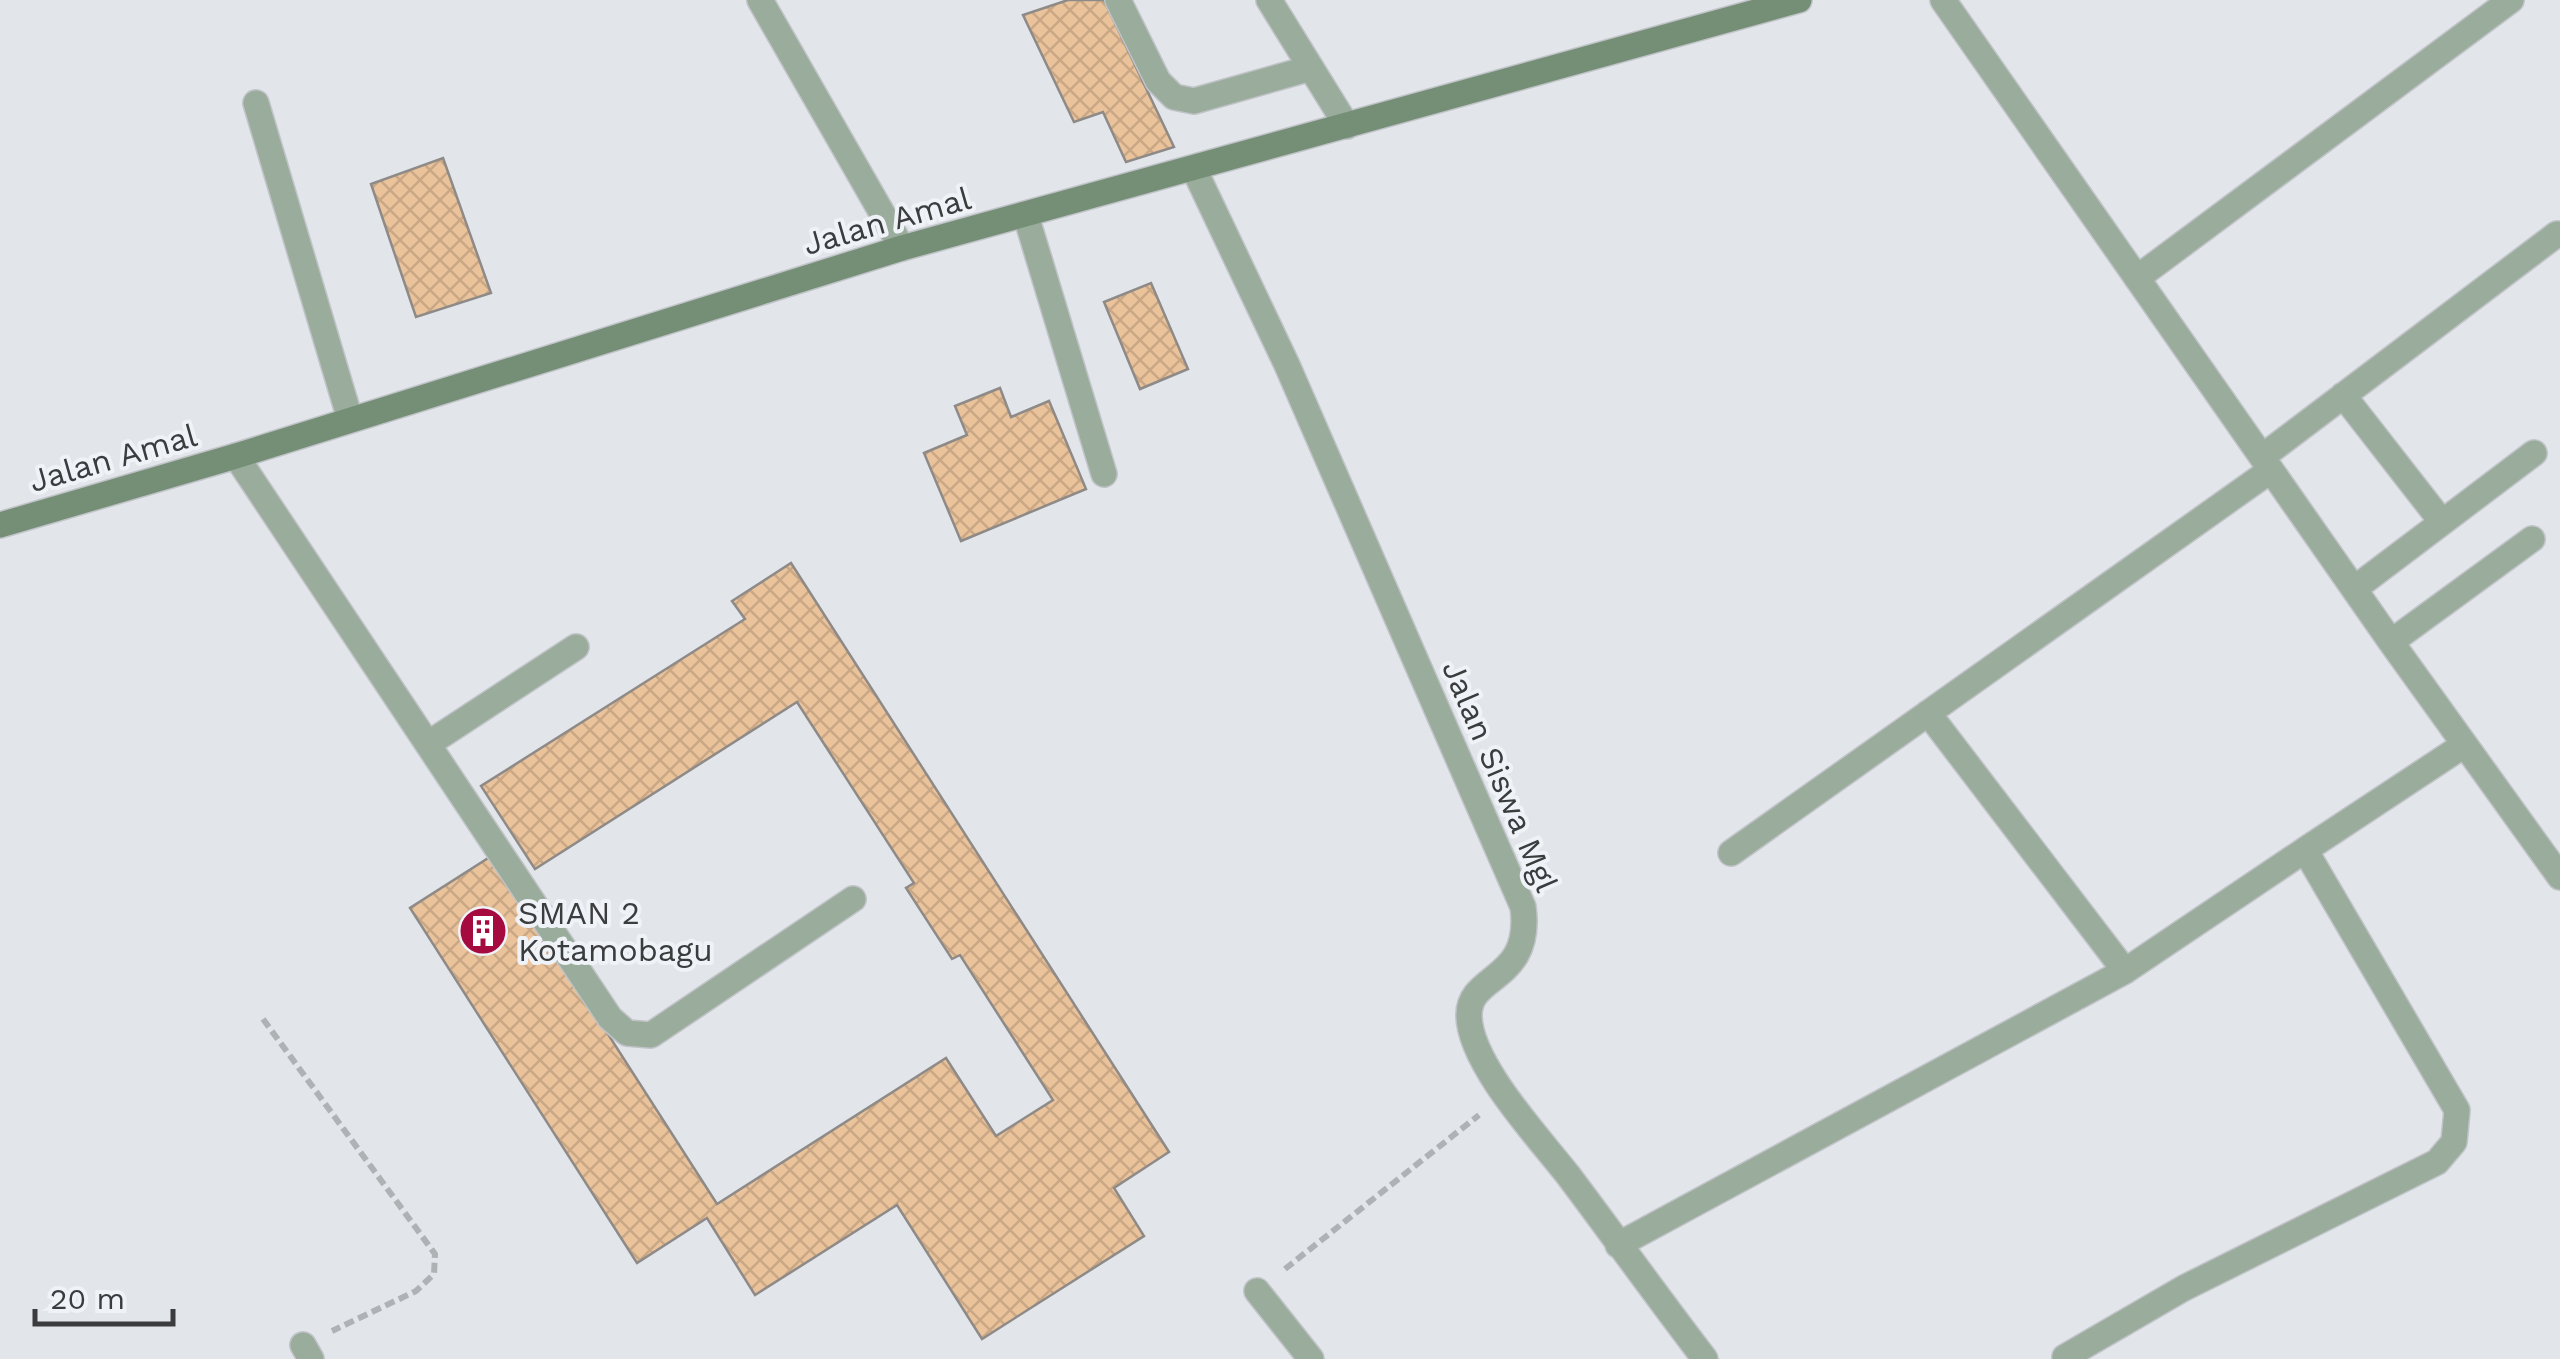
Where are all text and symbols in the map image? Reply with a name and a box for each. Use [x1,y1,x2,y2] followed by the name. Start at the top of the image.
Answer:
[799,179,975,263] street label: Jalan Amal
[25,416,201,500] street label: Jalan Amal
[1434,655,1566,898] street label: Jalan Siswa Mgl
[518,894,713,969] place label: SMAN 2 Kotamobagu
[457,905,509,957] building icon: SMAN 2 Kotamobagu
[35,1264,172,1326] scale bar
[50,1281,125,1316] text: 20 m

